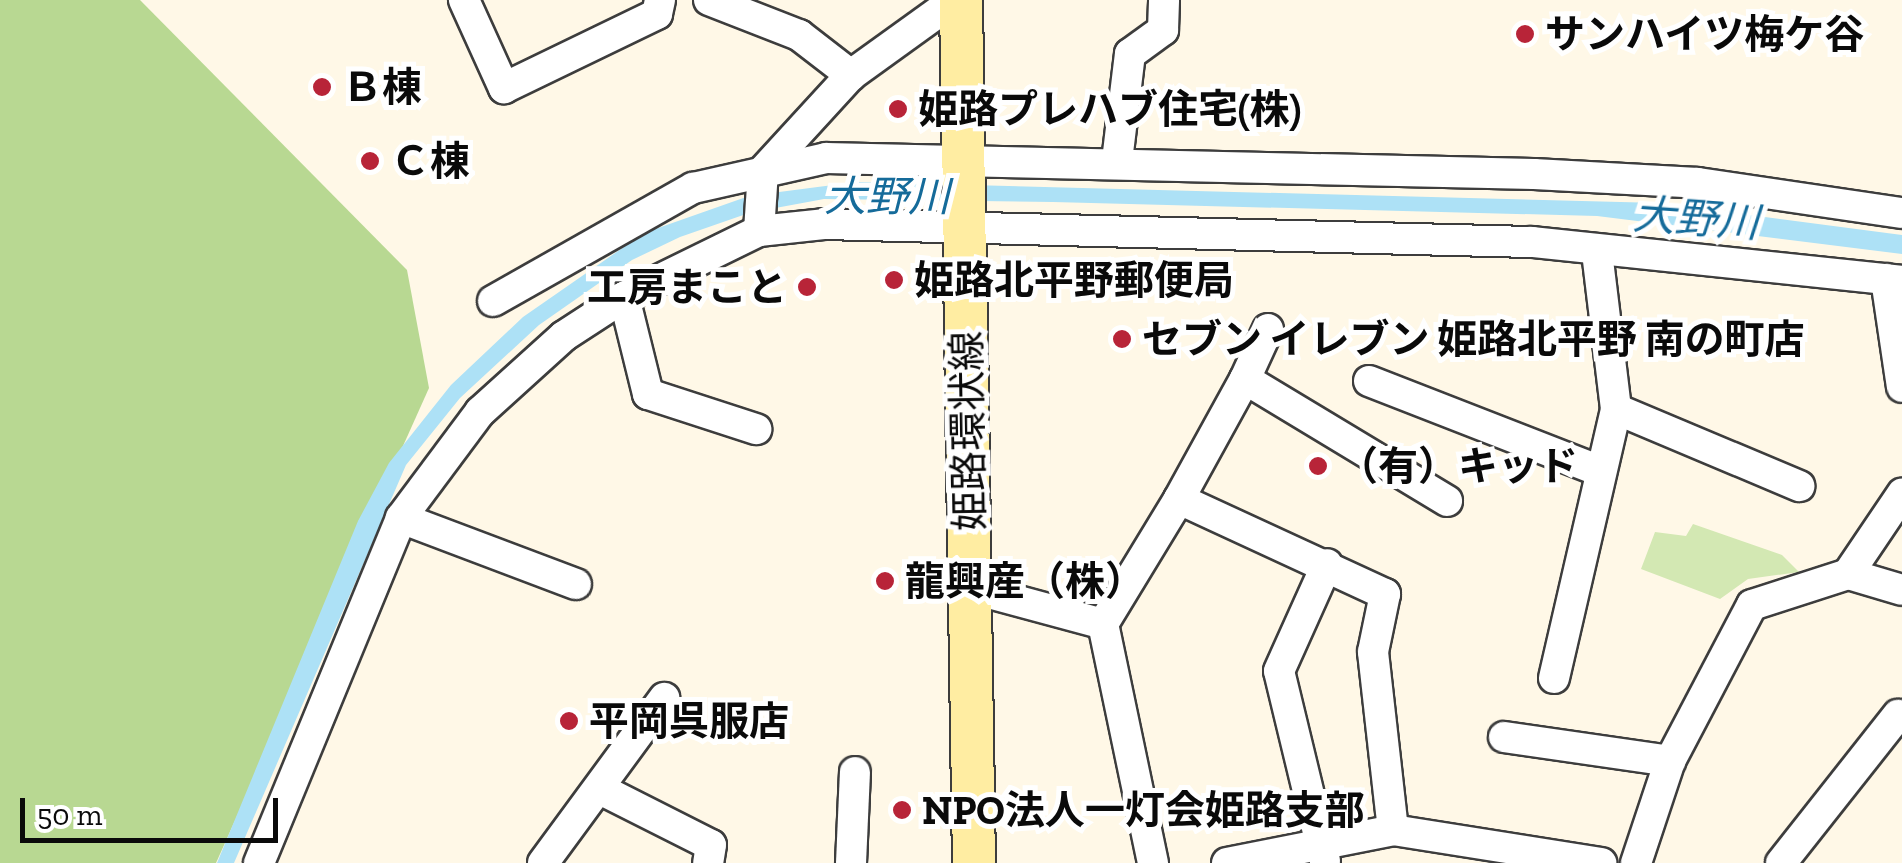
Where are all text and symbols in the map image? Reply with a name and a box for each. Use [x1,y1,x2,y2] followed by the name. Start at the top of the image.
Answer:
[1545,10,1865,58] place label: サンハイツ梅ケ谷
[1514,23,1536,45] marker: サンハイツ梅ケ谷
[342,63,422,111] place label: Ｂ棟
[311,76,333,98] marker: Ｂ棟
[918,85,1301,133] place label: 姫路プレハブ住宅(株)
[887,98,909,120] marker: 姫路プレハブ住宅(株)
[390,137,470,185] place label: Ｃ棟
[359,150,381,172] marker: Ｃ棟
[824,172,950,222] water label: 大野川
[1631,189,1761,249] water label: 大野川
[914,256,1234,304] place label: 姫路北平野郵便局
[587,263,787,311] place label: 工房まこと
[883,269,905,291] marker: 姫路北平野郵便局
[796,276,818,298] marker: 工房まこと
[1142,315,1804,363] place label: セブン イレブン 姫路北平野 南の町店
[1111,328,1133,350] marker: セブン イレブン 姫路北平野 南の町店
[942,331,994,531] street label: 姫路環状線
[1338,442,1578,490] place label: （有）キッド
[1307,455,1329,477] marker: （有）キッド
[905,557,1145,605] place label: 龍興産（株）
[874,570,896,592] marker: 龍興産（株）
[589,697,789,745] place label: 平岡呉服店
[558,710,580,732] marker: 平岡呉服店
[25,778,282,840] scale bar
[922,786,1365,834] place label: NPO法人一灯会姫路支部
[37,797,102,833] text: 50 m
[891,799,913,821] marker: NPO法人一灯会姫路支部

